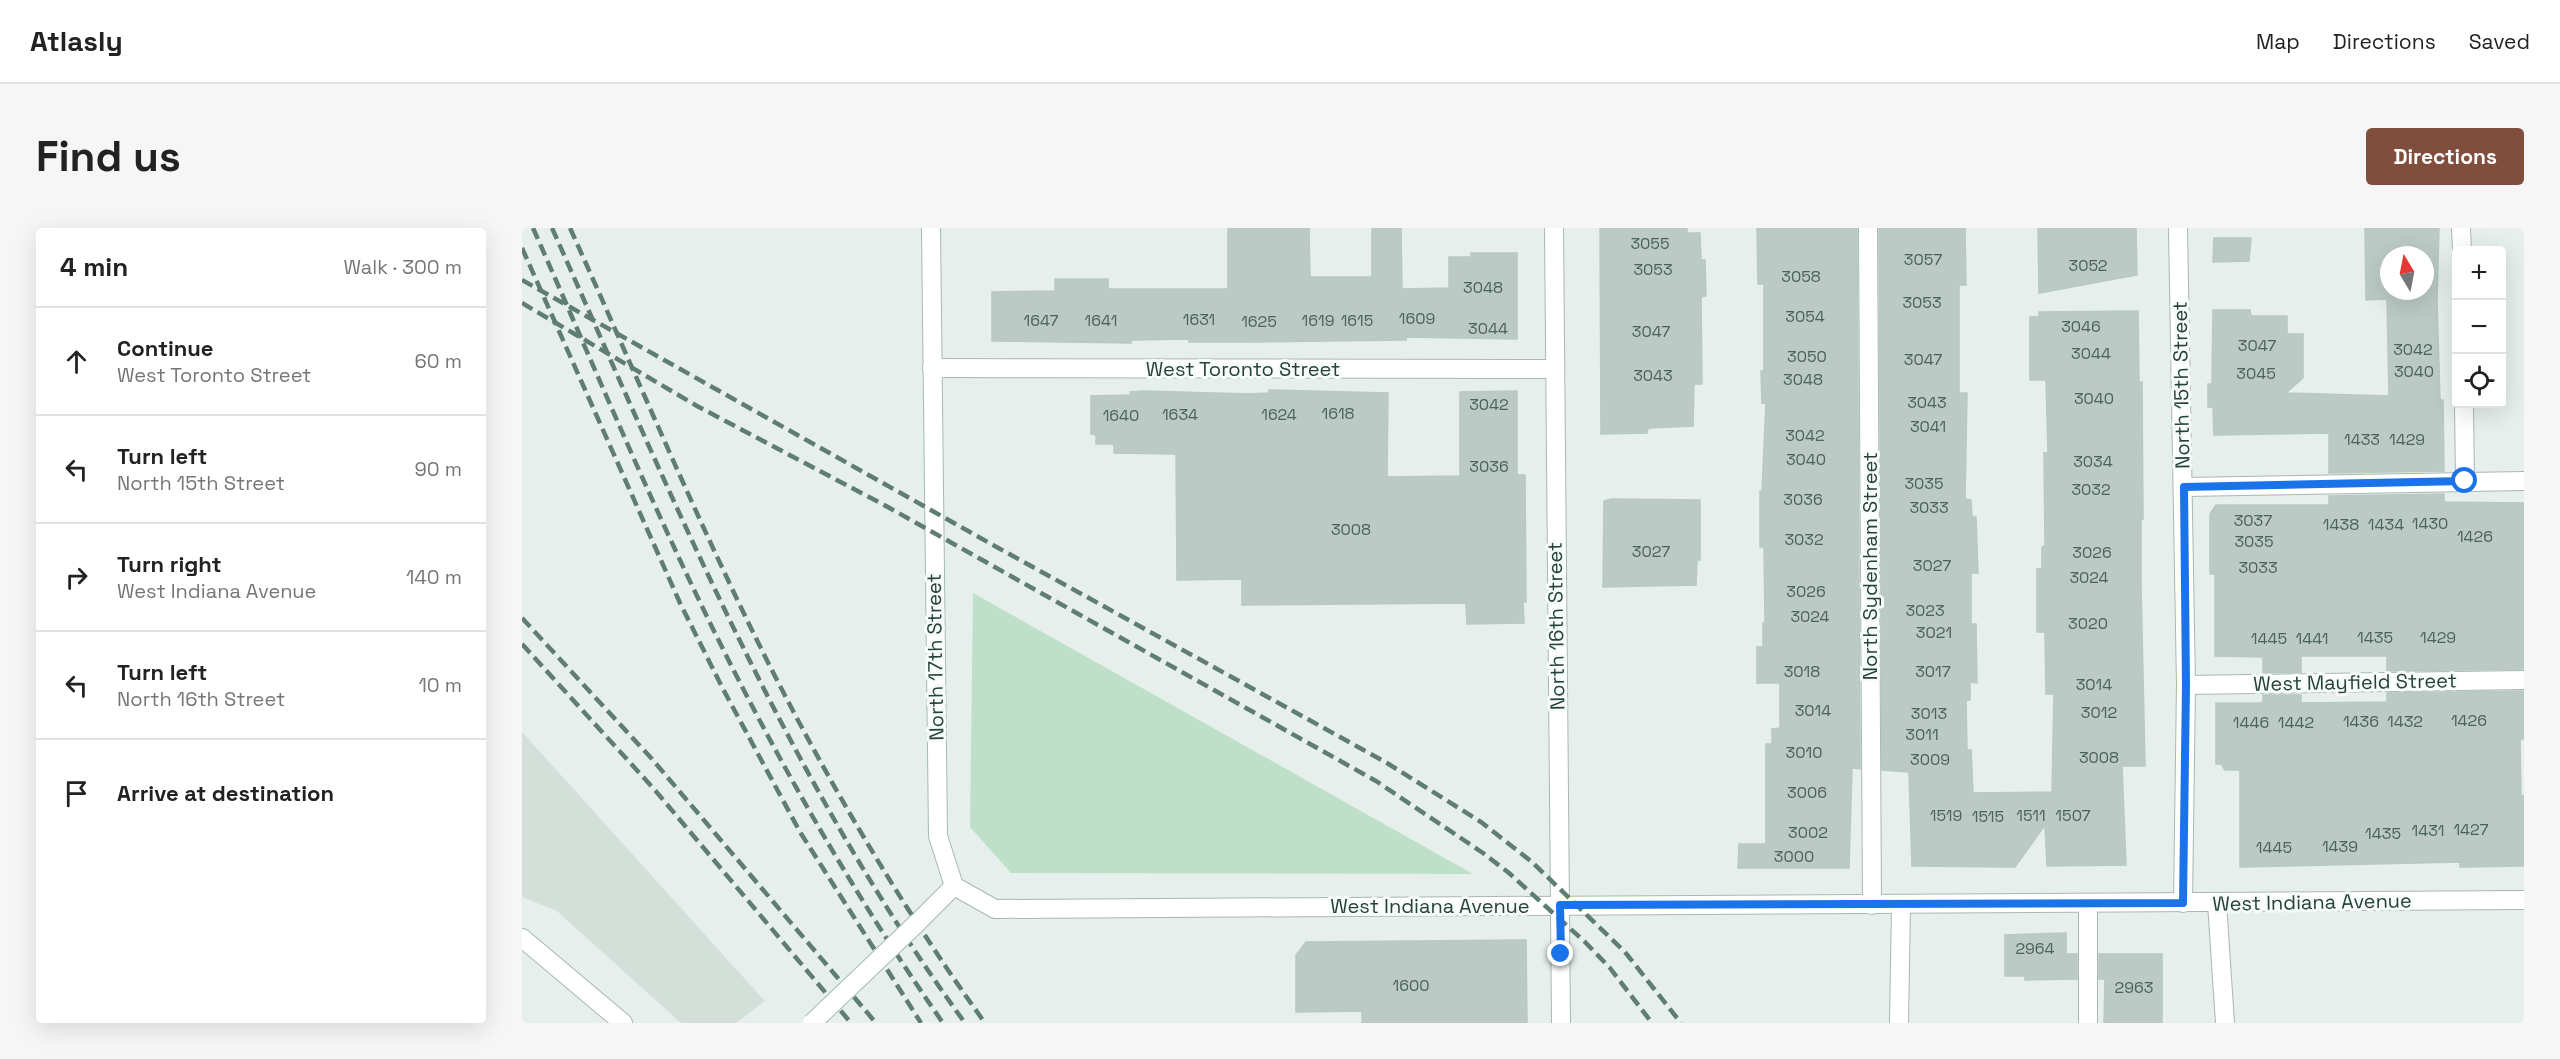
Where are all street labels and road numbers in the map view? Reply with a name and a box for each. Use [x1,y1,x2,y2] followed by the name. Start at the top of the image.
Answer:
[2167,301,2195,469] street label: North 15th Street
[1146,356,1340,382] street label: West Toronto Street
[1857,452,1883,680] street label: North Sydenham Street
[1542,542,1570,710] street label: North 16th Street
[921,573,949,741] street label: North 17th Street
[2253,667,2457,697] street label: West Mayfield Street
[2212,887,2412,917] street label: West Indiana Avenue
[1330,893,1530,919] street label: West Indiana Avenue

